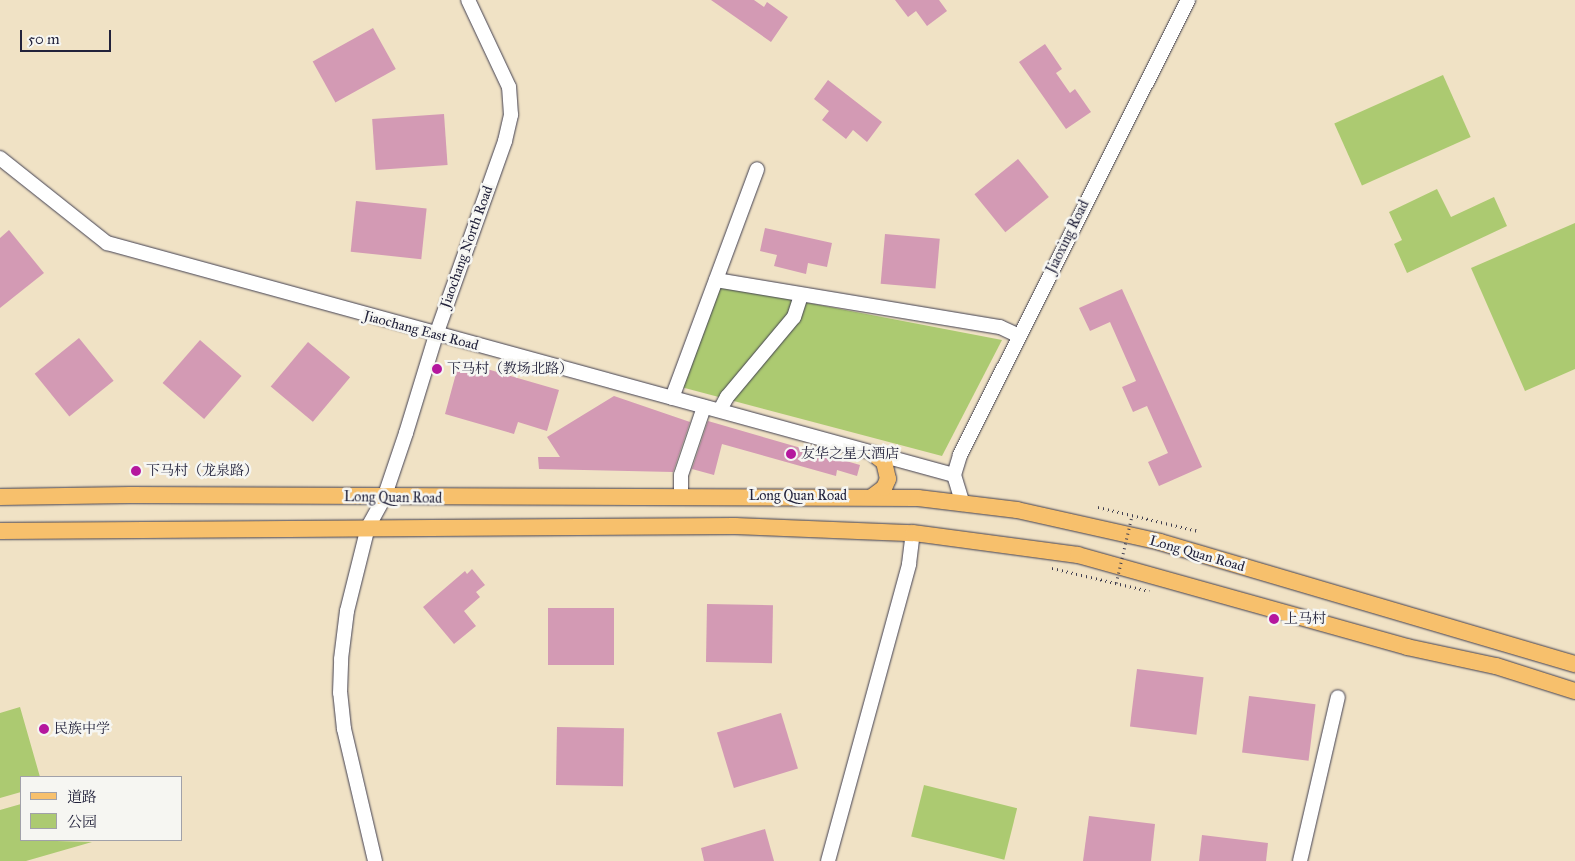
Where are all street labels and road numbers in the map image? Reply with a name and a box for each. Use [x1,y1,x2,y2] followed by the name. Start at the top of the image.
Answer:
[437,184,497,310] street label: Jiaochang North Road
[1043,198,1093,276] street label: Jiaoxing Road
[362,308,480,354] street label: Jiaochang East Road
[749,488,847,504] street label: Long Quan Road
[344,489,442,507] street label: Long Quan Road
[1147,532,1247,576] street label: Long Quan Road

